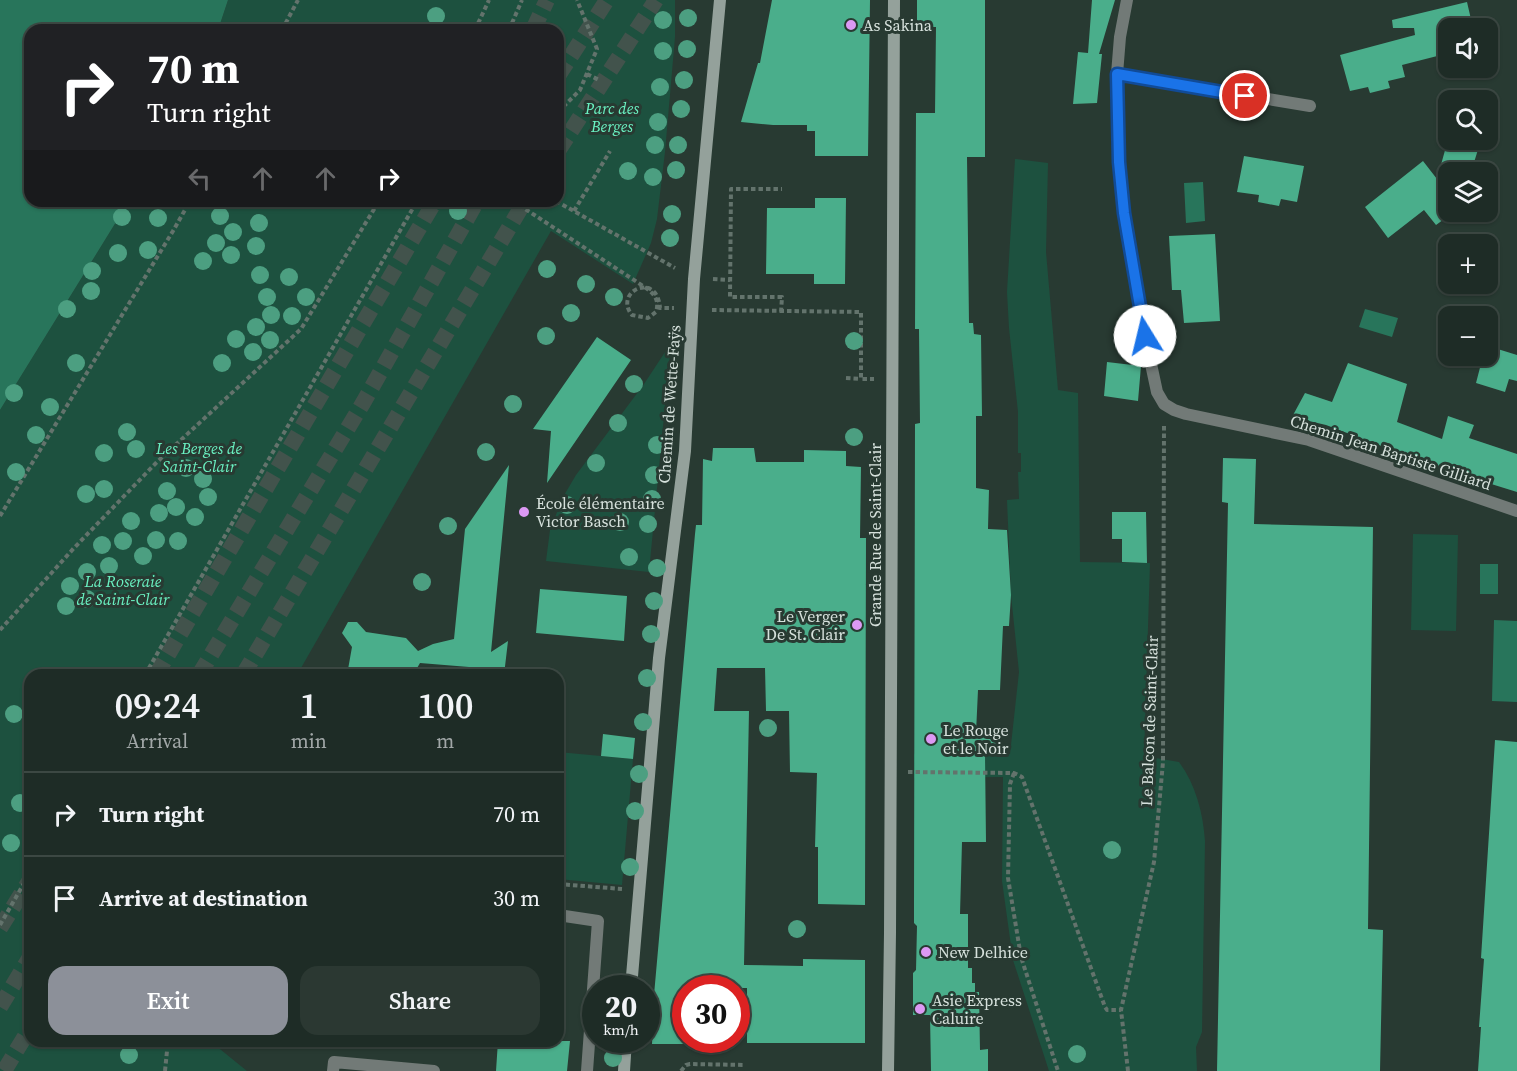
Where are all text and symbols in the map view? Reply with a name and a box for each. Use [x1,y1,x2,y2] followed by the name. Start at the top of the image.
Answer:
[863,14,933,36] place label: As Sakina
[844,18,858,32] marker: As Sakina
[1438,18,1498,366] map controls
[1438,18,1498,78] button: sound
[147,39,240,97] text: 70 m
[48,48,126,126] icon: right
[1219,70,1270,121] pin
[1228,79,1261,112] icon: arrive
[1438,90,1498,150] button: search
[147,94,271,131] text: Turn right
[584,97,639,137] park label: Parc des Berges
[183,162,216,195] icon: left
[246,162,279,195] icon: ahead
[309,162,342,195] icon: ahead
[372,162,405,195] icon: right
[1438,162,1498,222] button: layers
[1438,234,1498,294] button: +
[1113,304,1177,368] position arrow
[1438,306,1498,366] button: −
[652,324,686,484] street label: Chemin de Wette-Faÿs
[1288,409,1494,495] street label: Chemin Jean Baptiste Gilliard
[155,437,242,477] park label: Les Berges de Saint-Clair
[864,443,886,627] street label: Grande Rue de Saint-Clair
[536,492,665,532] place label: École élémentaire Victor Basch
[517,505,531,519] marker: École élémentaire Victor Basch
[77,570,170,610] park label: La Roseraie de Saint-Clair
[766,605,845,645] place label: Le Verger De St. Clair
[850,618,864,632] marker: Le Verger De St. Clair
[1135,635,1163,807] street label: Le Balcon de Saint-Clair
[115,681,200,730] text: 09:24
[299,681,318,730] text: 1
[417,681,473,730] text: 100
[943,719,1009,759] place label: Le Rouge et le Noir
[126,727,188,755] text: Arrival
[291,727,327,755] text: min
[436,727,454,755] text: m
[924,732,938,746] marker: Le Rouge et le Noir
[48,798,81,831] icon: right
[99,799,204,829] text: Turn right
[493,799,540,829] text: 70 m
[48,882,81,915] icon: arrive
[99,883,308,913] text: Arrive at destination
[493,883,540,913] text: 30 m
[938,941,1028,963] place label: New Delhice
[919,945,933,959] marker: New Delhice
[48,966,288,1035] button: Exit
[300,966,540,1035] button: Share
[672,975,750,1053] speed limit sign: 30
[605,986,637,1027] text: 20
[932,989,1022,1029] place label: Asie Express Caluire
[913,1002,927,1016] marker: Asie Express Caluire
[603,1019,639,1040] text: km/h

